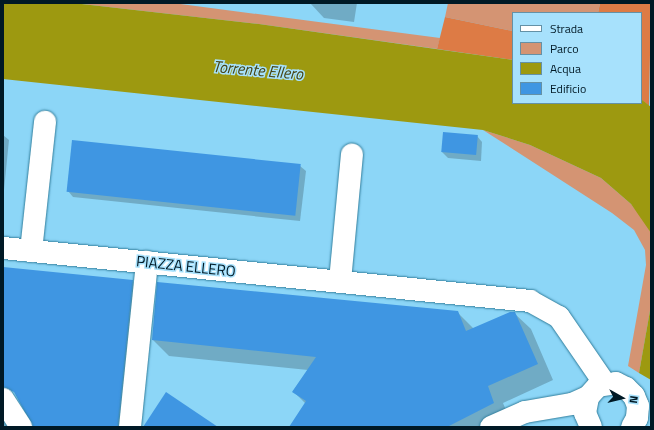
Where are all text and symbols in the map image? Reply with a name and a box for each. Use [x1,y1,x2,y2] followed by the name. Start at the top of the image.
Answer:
[512,12,642,104] legend
[550,19,583,38] text: Strada
[550,39,579,58] text: Parco
[212,56,304,84] water label: Torrente Ellero
[550,59,581,78] text: Acqua
[550,79,586,98] text: Edificio
[135,252,237,280] street label: PIAZZA ELLERO
[602,378,642,418] north arrow
[625,395,642,405] text: N

